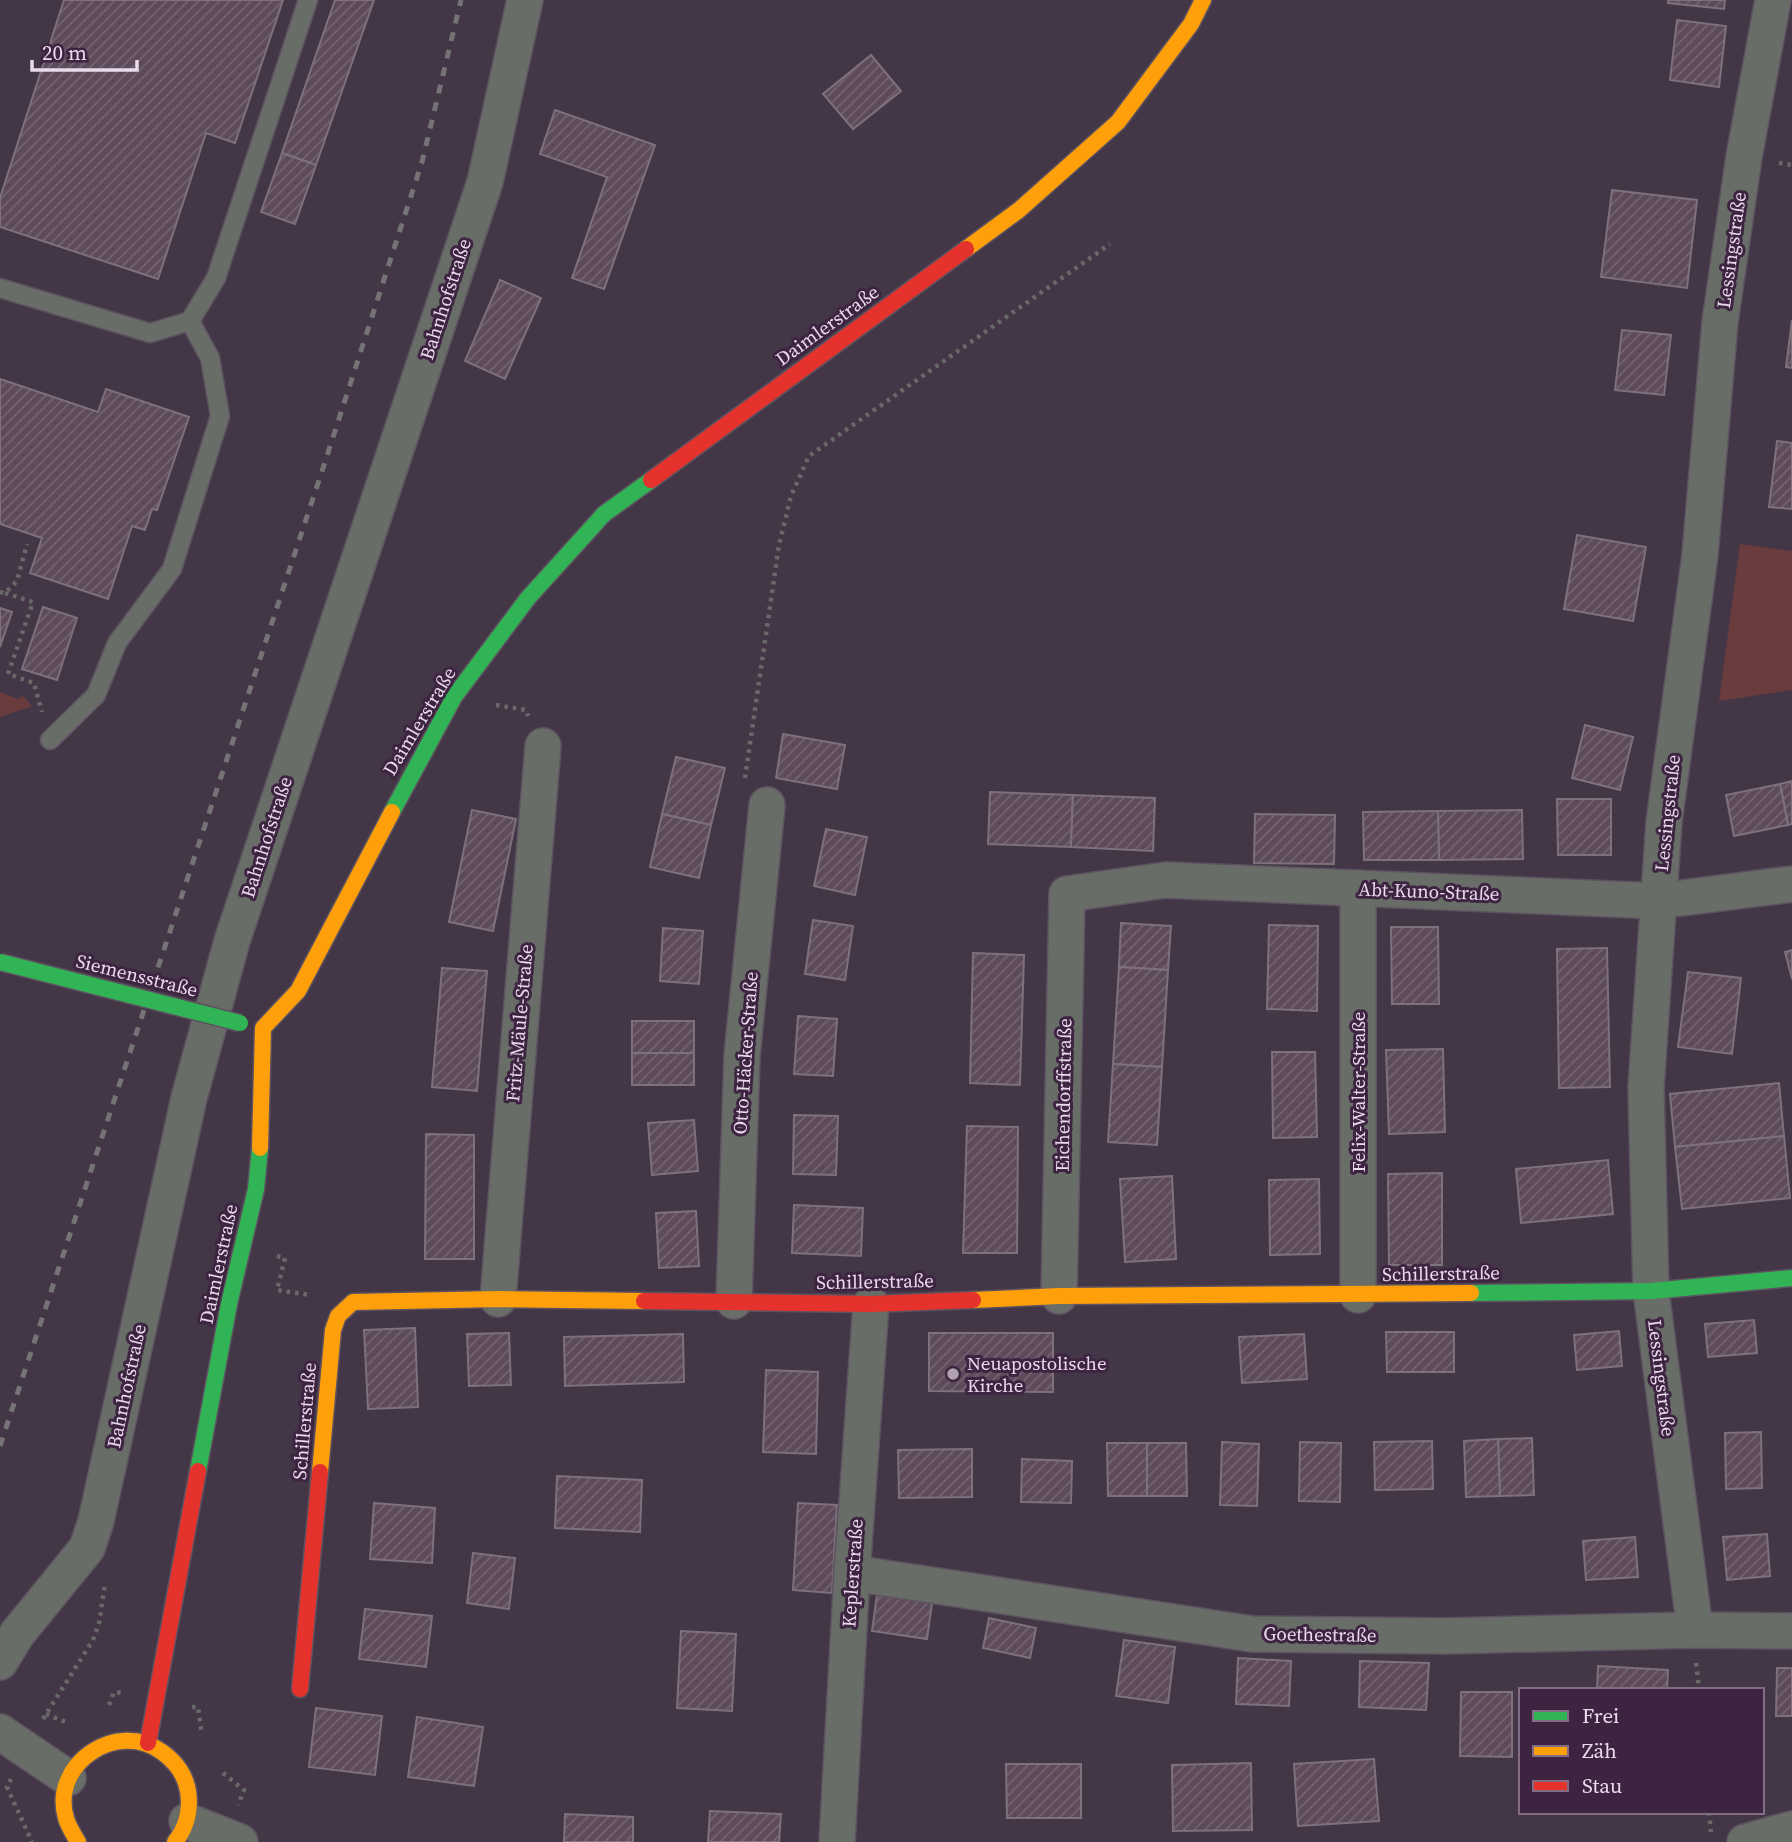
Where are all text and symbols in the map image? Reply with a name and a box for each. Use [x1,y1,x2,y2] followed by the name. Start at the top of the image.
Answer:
[32,28,136,72] scale bar
[42,38,87,67] text: 20 m
[1710,190,1752,310] street label: Lessingstraße
[413,235,477,363] street label: Bahnhofstraße
[770,279,884,371] street label: Daimlerstraße
[376,662,462,780] street label: Daimlerstraße
[1648,753,1686,873] street label: Lessingstraße
[234,773,298,901] street label: Bahnhofstraße
[1358,876,1500,906] street label: Abt-Kuno-Straße
[499,943,539,1103] street label: Fritz-Mäule-Straße
[73,947,201,1003] street label: Siemensstraße
[726,971,764,1135] street label: Otto-Häcker-Straße
[1345,1012,1371,1172] street label: Felix-Walter-Straße
[1049,1018,1077,1172] street label: Eichendorffstraße
[193,1202,243,1326] street label: Daimlerstraße
[1382,1259,1500,1287] street label: Schillerstraße
[816,1267,934,1295] street label: Schillerstraße
[1642,1318,1682,1438] street label: Lessingstraße
[100,1322,152,1450] street label: Bahnhofstraße
[967,1350,1107,1398] place label: Neuapostolische Kirche
[286,1361,322,1481] street label: Schillerstraße
[945,1366,961,1382] marker: Neuapostolische Kirche
[835,1518,869,1628] street label: Keplerstraße
[1263,1620,1377,1648] street label: Goethestraße
[1519,1688,1764,1814] legend
[1582,1701,1619,1730] text: Frei
[1582,1736,1617,1765] text: Zäh
[1582,1771,1622,1800] text: Stau

